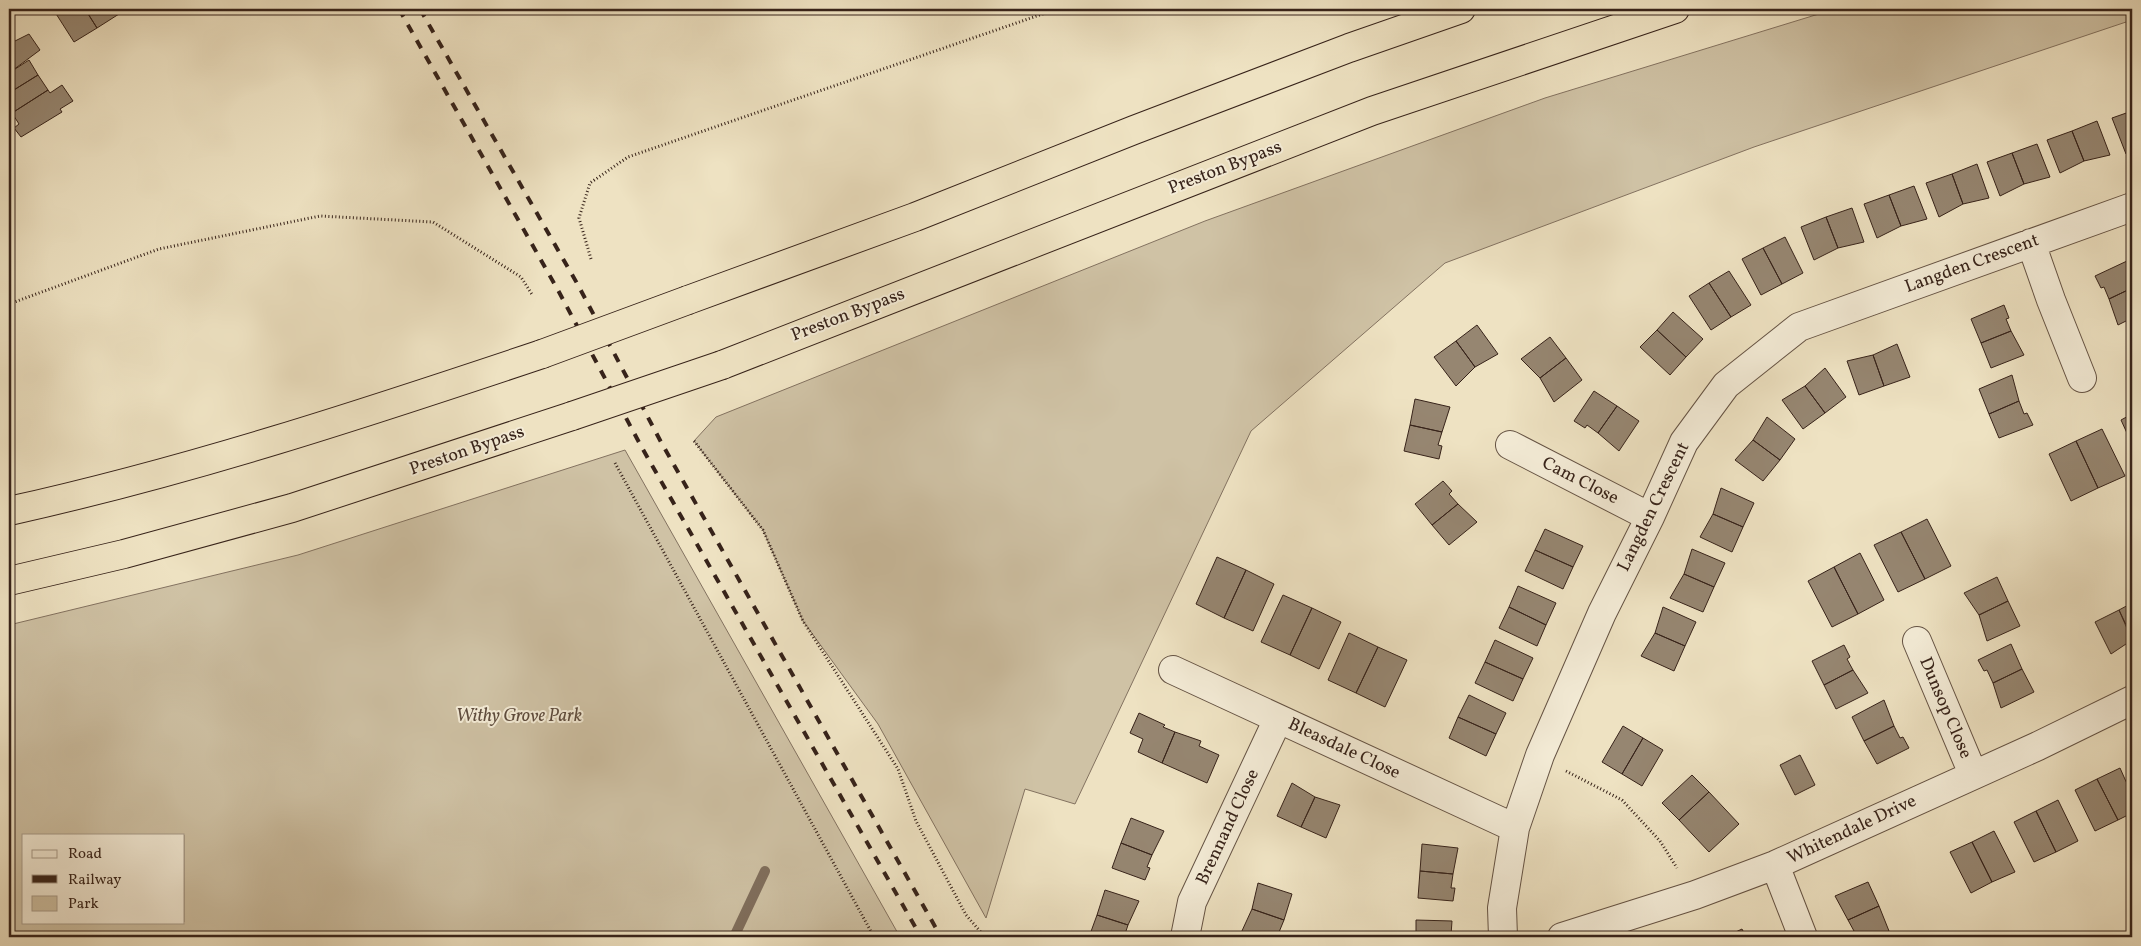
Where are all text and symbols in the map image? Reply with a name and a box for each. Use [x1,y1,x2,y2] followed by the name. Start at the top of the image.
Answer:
[1165,135,1285,201] street label: Preston Bypass
[1901,228,2043,300] street label: Langden Crescent
[788,282,908,348] street label: Preston Bypass
[406,420,528,482] street label: Preston Bypass
[1612,438,1696,576] street label: Langden Crescent
[1537,451,1623,511] street label: Cam Close
[1912,653,1978,763] street label: Dunsop Close
[456,704,582,729] park label: Withy Grove Park
[1284,712,1404,786] street label: Bleasdale Close
[1190,765,1266,889] street label: Brennand Close
[1783,789,1921,871] street label: Whitendale Drive
[22,834,185,924] legend
[68,844,102,865] text: Road
[68,870,121,891] text: Railway
[68,894,99,915] text: Park

